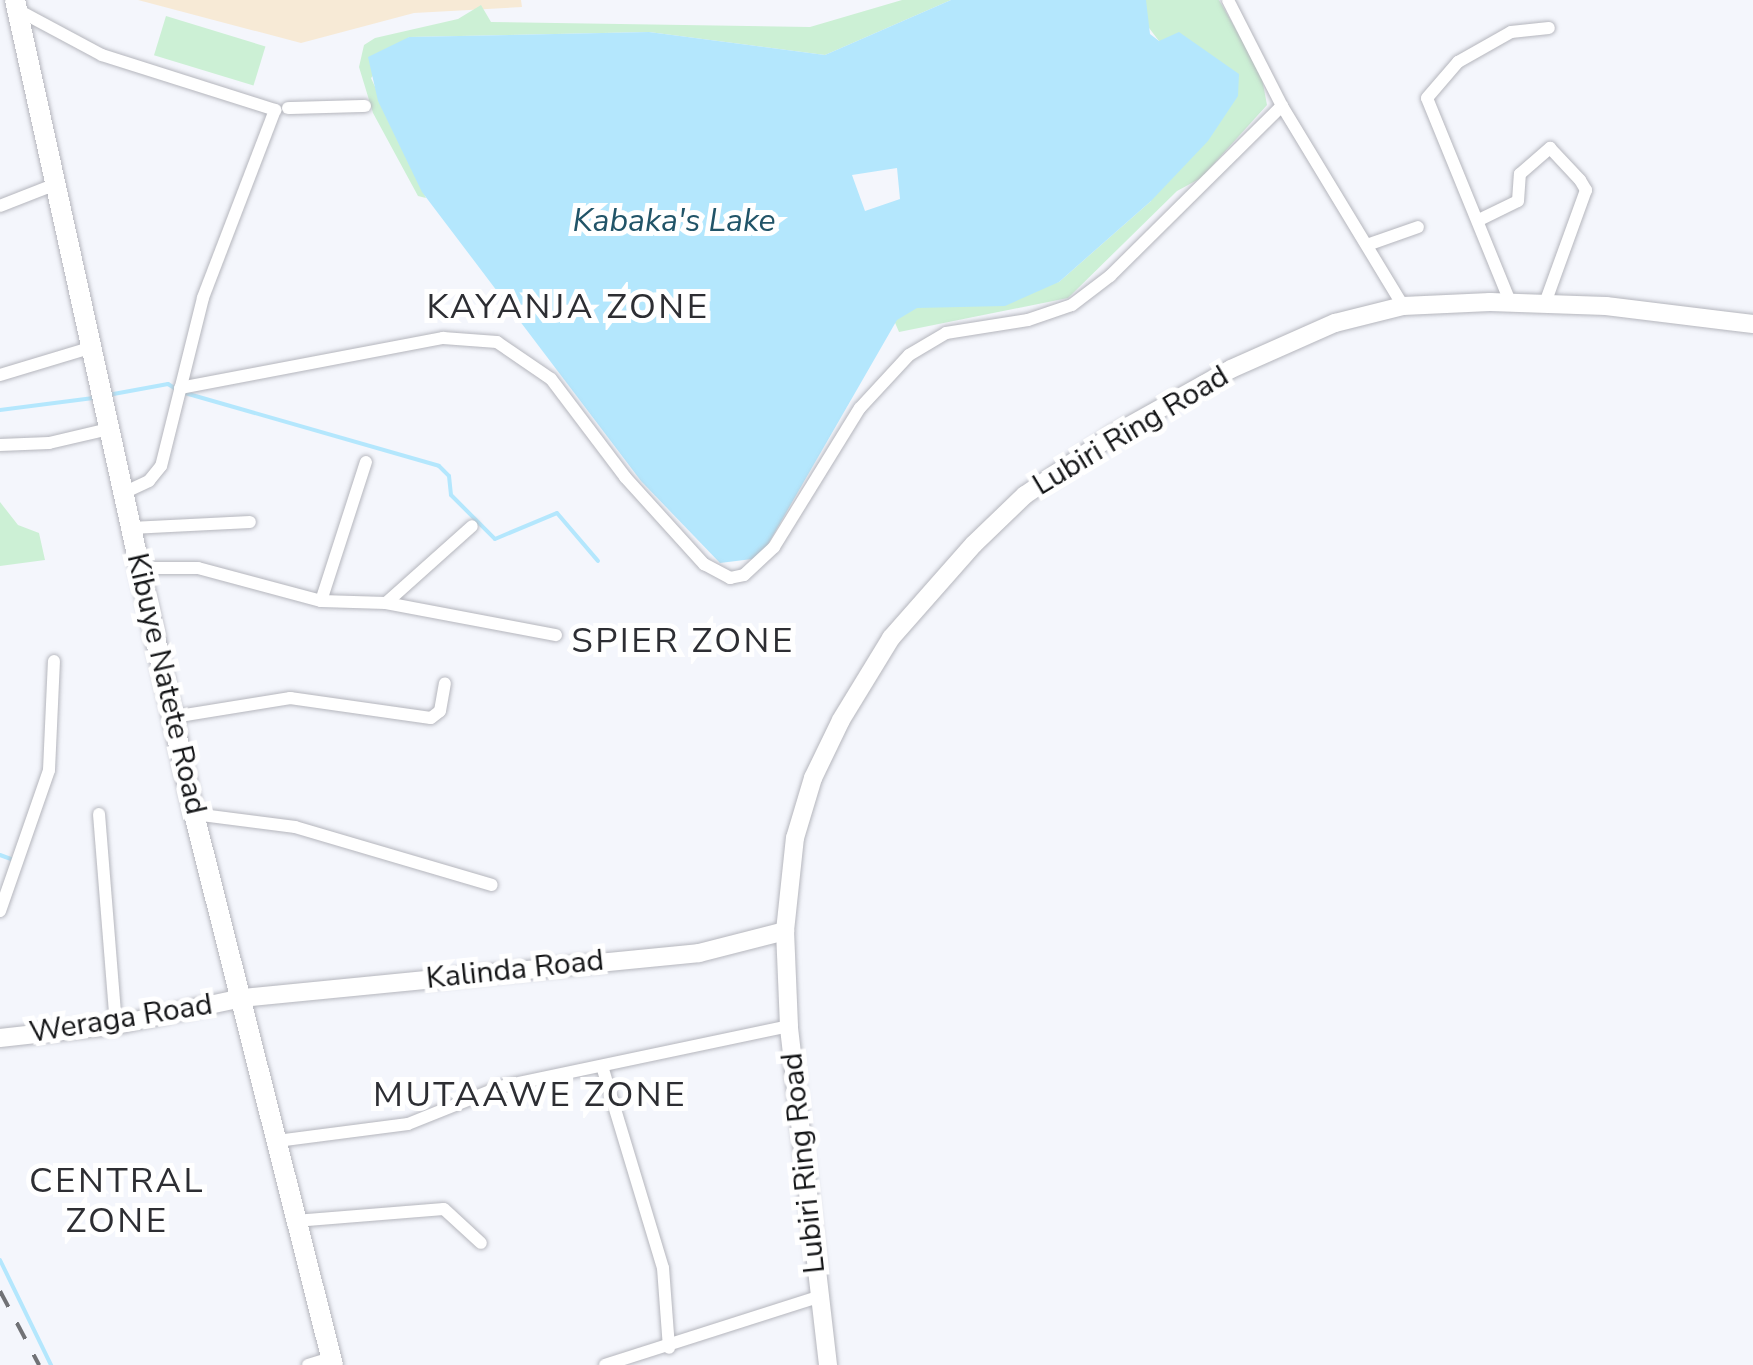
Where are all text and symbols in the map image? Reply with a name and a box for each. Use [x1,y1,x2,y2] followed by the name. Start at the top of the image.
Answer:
[572,202,776,240] water label: Kabaka's Lake
[426,286,710,328] district label: KAYANJA ZONE
[1027,358,1235,504] street label: Lubiri Ring Road
[118,550,214,818] street label: Kibuye Natete Road
[571,620,795,662] district label: SPIER ZONE
[424,943,606,997] street label: Kalinda Road
[27,987,215,1051] street label: Weraga Road
[775,1051,833,1275] street label: Lubiri Ring Road
[373,1074,687,1116] district label: MUTAAWE ZONE
[29,1160,205,1242] district label: CENTRAL ZONE

